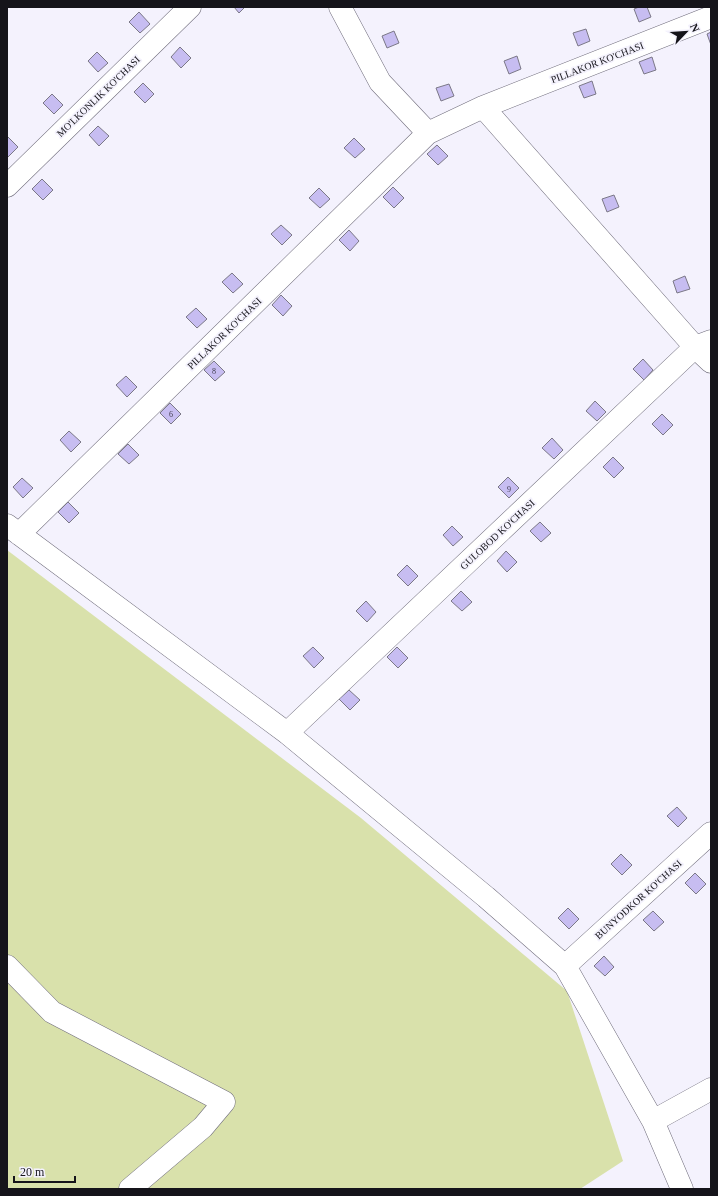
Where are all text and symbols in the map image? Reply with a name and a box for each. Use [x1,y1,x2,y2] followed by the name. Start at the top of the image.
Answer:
[666,12,706,52] north arrow
[688,22,702,34] text: N
[549,40,645,85] street label: PILLAKOR KO'CHASI
[55,54,142,139] street label: MO'LKONLIK KO'CHASI
[185,295,263,371] street label: PILLAKOR KO'CHASI
[212,367,216,376] house number: 8
[169,410,173,419] house number: 6
[507,485,511,494] house number: 9
[458,497,537,572] street label: GULOBOD KO'CHASI
[593,858,684,941] street label: BUNYODKOR KO'CHASI
[14,1158,75,1184] scale bar
[20,1165,45,1179] text: 20 m

